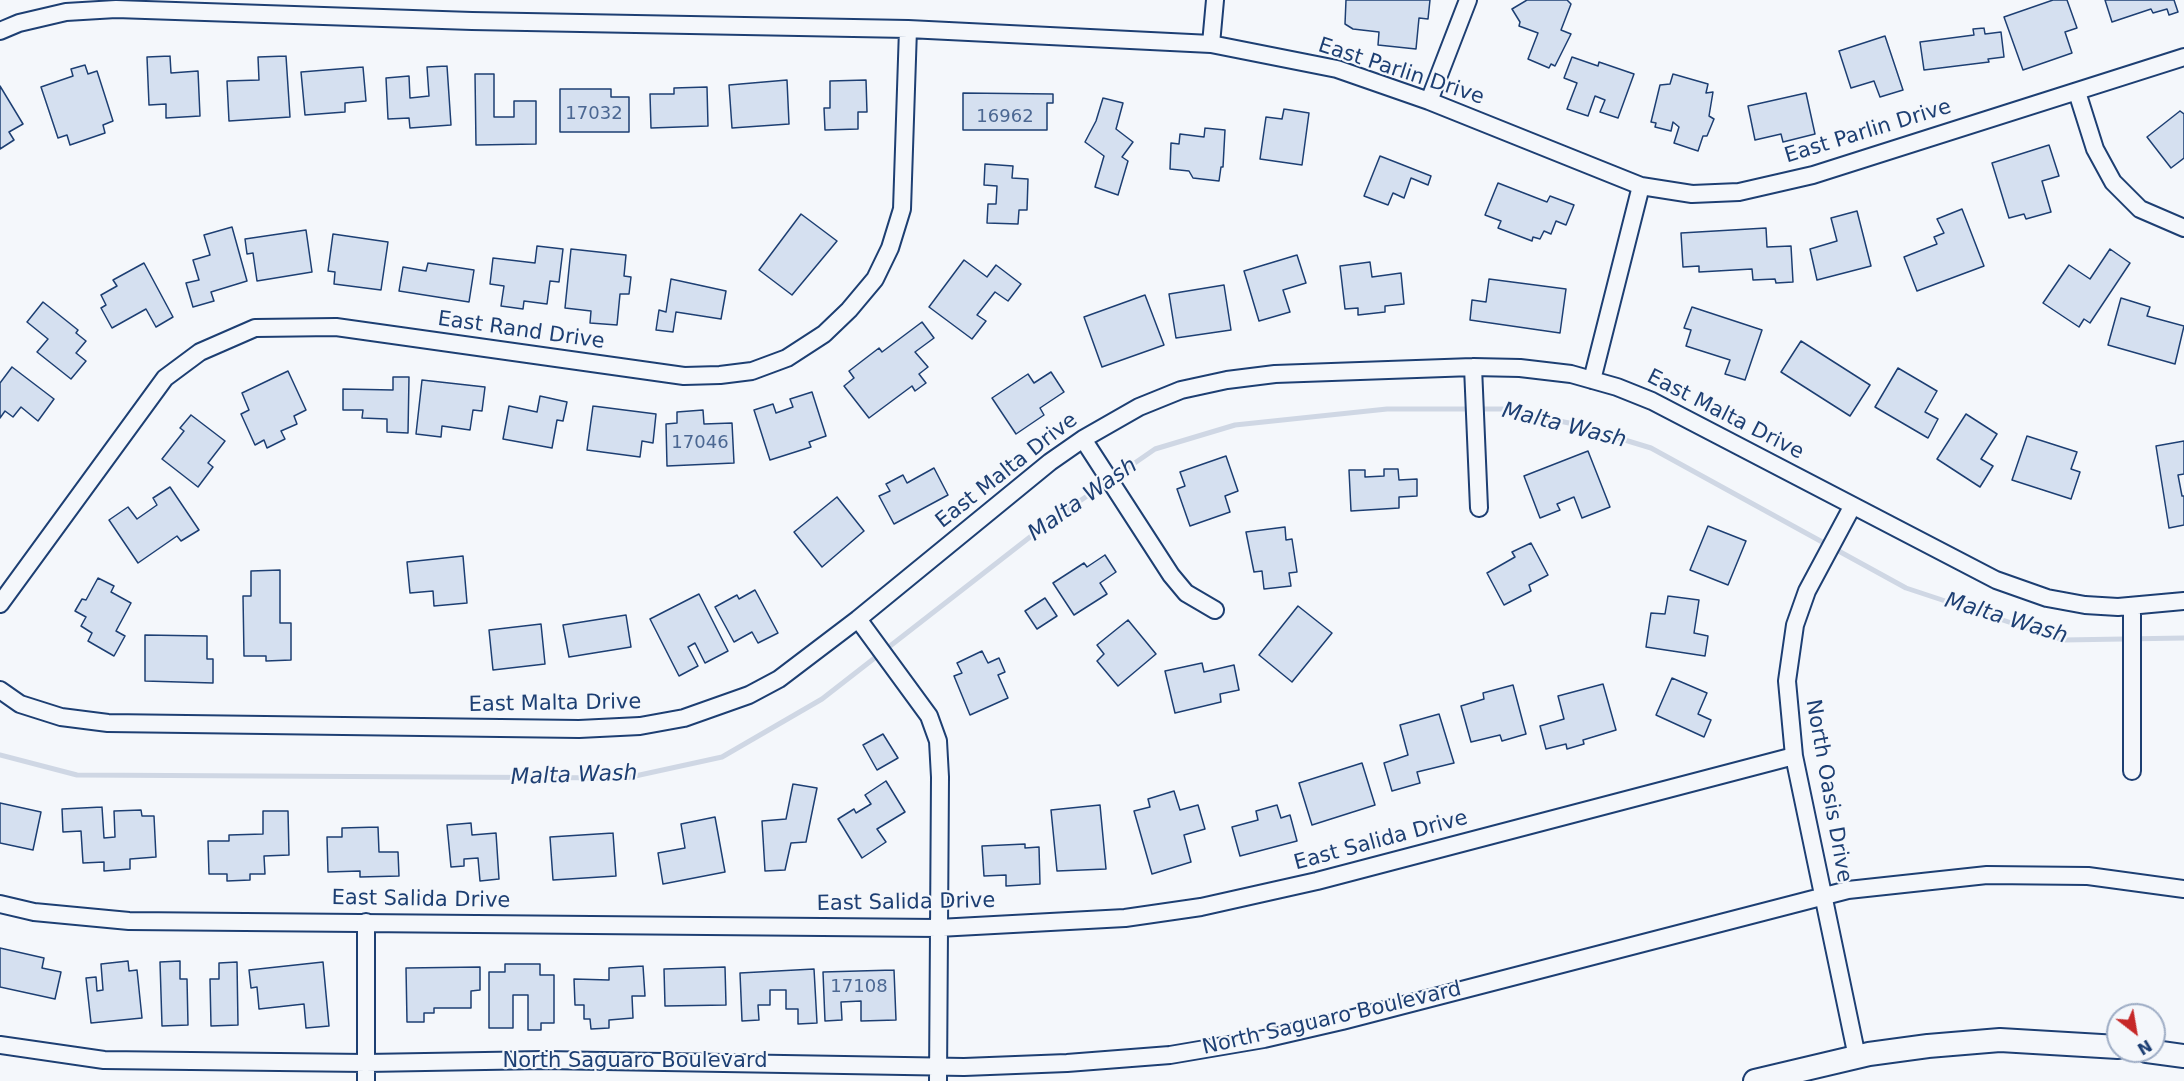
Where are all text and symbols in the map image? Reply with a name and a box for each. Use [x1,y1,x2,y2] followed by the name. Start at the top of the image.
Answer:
[1315,33,1487,111] street label: East Parlin Drive
[1782,95,1954,169] street label: East Parlin Drive
[565,103,623,125] house number: 17032
[976,106,1034,128] house number: 16962
[436,307,606,355] street label: East Rand Drive
[1642,365,1808,465] street label: East Malta Drive
[1499,398,1629,454] water label: Malta Wash
[931,408,1083,534] street label: East Malta Drive
[671,432,729,454] house number: 17046
[1023,453,1143,547] water label: Malta Wash
[1941,588,2071,650] water label: Malta Wash
[469,690,641,718] street label: East Malta Drive
[1800,698,1856,884] street label: North Oasis Drive
[510,761,638,791] water label: Malta Wash
[1291,806,1471,876] street label: East Salida Drive
[331,886,511,914] street label: East Salida Drive
[816,889,996,917] street label: East Salida Drive
[830,976,888,998] house number: 17108
[1200,977,1464,1061] street label: North Saguaro Boulevard
[2106,1003,2166,1063] north arrow
[2134,1036,2155,1059] text: N
[502,1049,768,1075] street label: North Saguaro Boulevard

